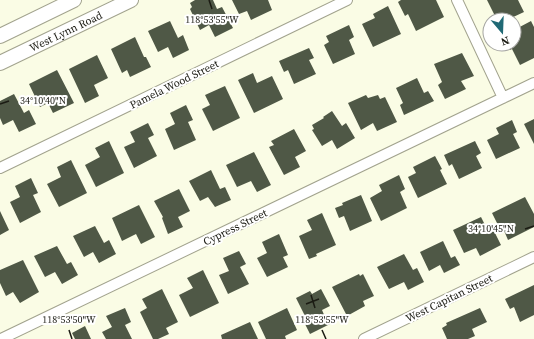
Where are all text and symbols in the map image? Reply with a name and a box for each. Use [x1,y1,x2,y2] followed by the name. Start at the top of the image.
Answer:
[27,8,106,56] street label: West Lynn Road
[482,12,522,52] north arrow
[185,13,239,26] text: 118°53'55"W
[499,33,511,49] text: N
[127,56,222,113] street label: Pamela Wood Street
[20,94,66,107] text: 34°10'40"N
[201,205,270,249] street label: Cypress Street
[468,222,514,235] text: 34°10'45"N
[403,271,496,326] street label: West Capitan Street
[42,313,96,326] text: 118°53'50"W
[295,313,349,326] text: 118°53'55"W

